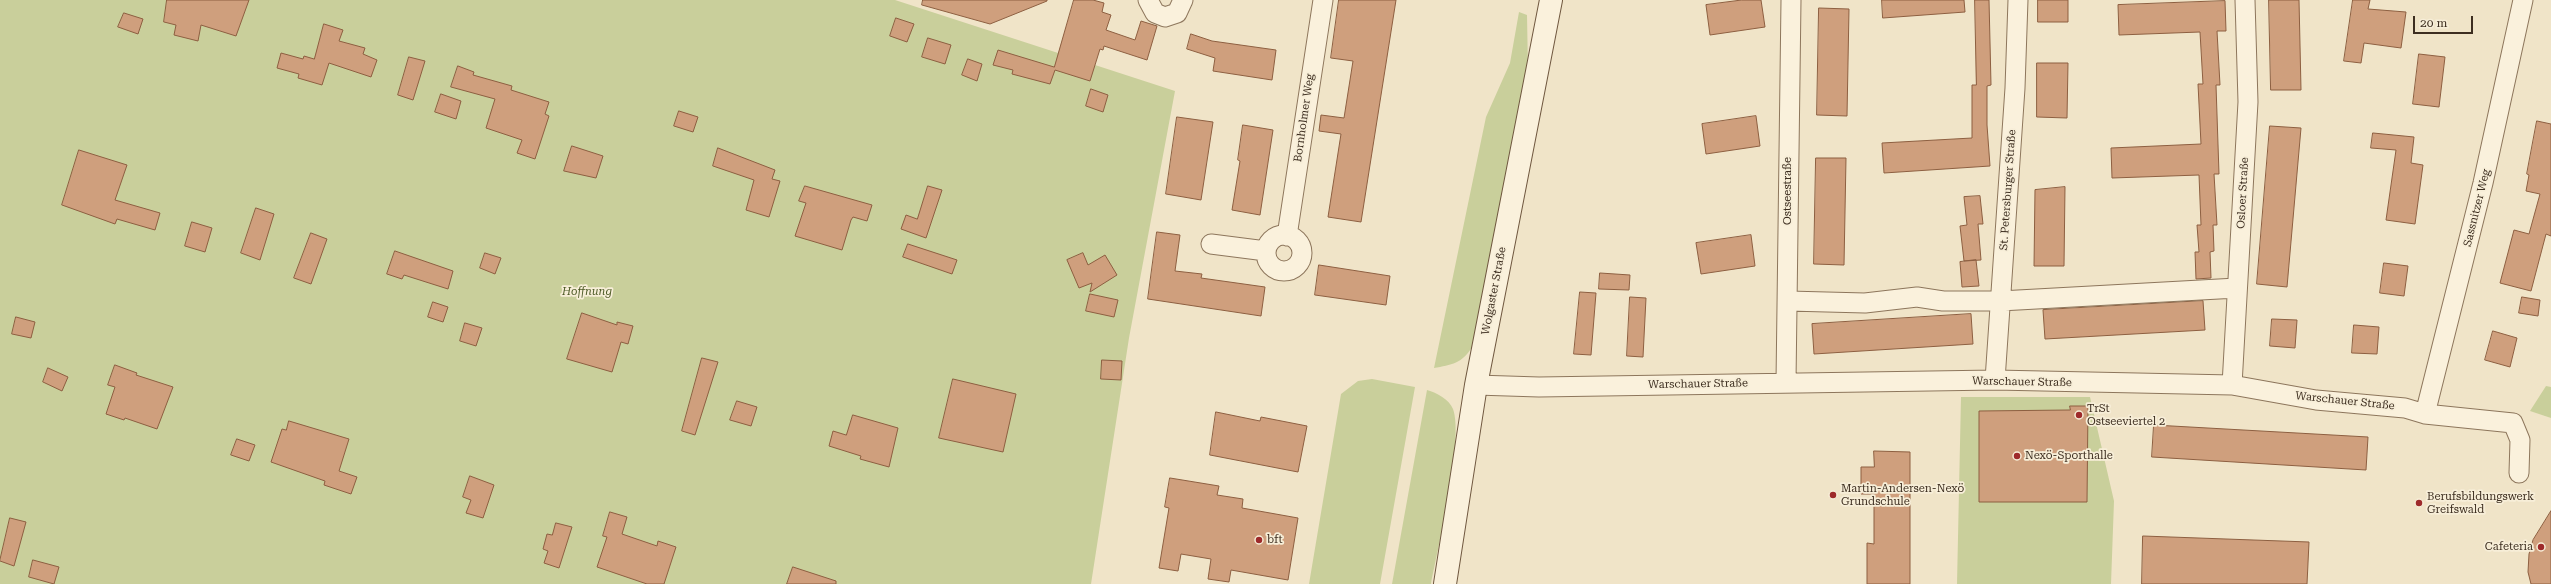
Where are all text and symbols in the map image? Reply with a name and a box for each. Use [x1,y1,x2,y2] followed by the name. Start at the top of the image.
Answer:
[2415,8,2475,34] scale bar
[2420,16,2447,30] text: 20 m
[1291,73,1317,163] street label: Bornholmer Weg
[1997,129,2019,251] street label: St. Petersburger Straße
[1781,157,1795,225] street label: Ostseestraße
[2235,157,2251,229] street label: Osloer Straße
[2461,168,2493,248] street label: Sassnitzer Weg
[1479,246,1509,336] street label: Wolgaster Straße
[562,285,612,299] park label: Hoffnung
[1972,375,2072,389] street label: Warschauer Straße
[1648,377,1748,391] street label: Warschauer Straße
[2295,389,2395,413] street label: Warschauer Straße
[2087,402,2165,428] place label: TrSt Ostseeviertel 2
[2074,410,2084,420] marker: TrSt Ostseeviertel 2
[2025,449,2113,463] place label: Nexö-Sporthalle
[2012,451,2022,461] marker: Nexö-Sporthalle
[1841,482,1964,508] place label: Martin-Andersen-Nexö Grundschule
[1828,490,1838,500] marker: Martin-Andersen-Nexö Grundschule
[2427,490,2534,516] place label: Berufsbildungswerk Greifswald
[2414,498,2424,508] marker: Berufsbildungswerk Greifswald
[1267,533,1283,547] place label: bft
[1254,535,1264,545] marker: bft
[2485,540,2533,554] place label: Cafeteria
[2536,542,2546,552] marker: Cafeteria

